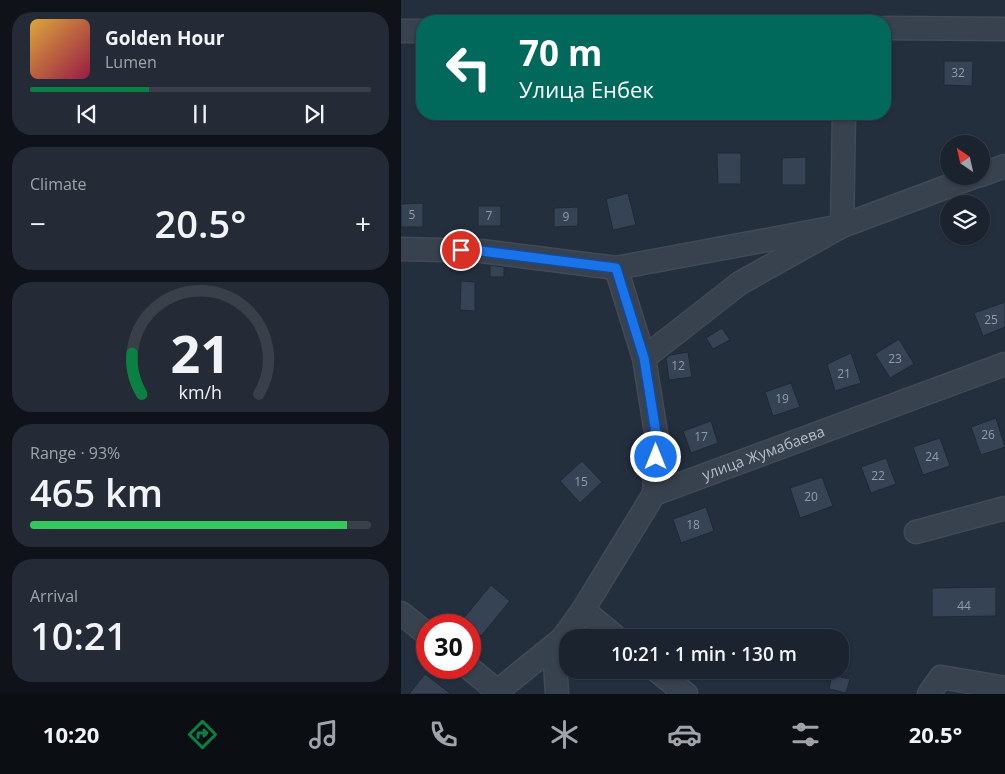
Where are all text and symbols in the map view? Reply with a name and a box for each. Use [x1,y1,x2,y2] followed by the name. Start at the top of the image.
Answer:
[105,25,224,51] text: Golden Hour
[519,29,602,76] text: 70 m
[436,35,501,100] icon: left
[105,51,157,73] text: Lumen
[951,64,965,81] house number: 32
[519,74,654,104] text: Улица Енбек
[73,100,101,128] icon: previous
[186,100,214,128] icon: pause
[300,100,328,128] icon: next
[940,135,990,185] north arrow
[940,135,990,245] map controls
[30,173,87,195] text: Climate
[940,195,990,245] button: layers
[155,197,246,249] text: 20.5°
[30,204,46,242] text: −
[355,204,371,242] text: +
[409,206,416,223] house number: 5
[486,207,493,224] house number: 7
[563,208,570,225] house number: 9
[440,229,482,271] pin
[447,236,475,264] icon: arrive
[984,311,998,328] house number: 25
[171,317,230,388] text: 21
[888,350,902,367] house number: 23
[671,357,685,374] house number: 12
[837,365,851,382] house number: 21
[179,380,222,404] text: km/h
[775,390,789,407] house number: 19
[699,421,827,484] street label: улица Жумабаева
[981,426,995,443] house number: 26
[694,428,708,445] house number: 17
[629,430,681,482] position arrow
[30,442,120,464] text: Range · 93%
[925,448,939,465] house number: 24
[30,466,163,518] text: 465 km
[871,467,885,484] house number: 22
[574,473,588,490] house number: 15
[804,488,818,505] house number: 20
[686,516,700,533] house number: 18
[30,585,78,607] text: Arrival
[957,597,971,614] house number: 44
[30,609,127,661] text: 10:21
[416,614,481,679] speed limit sign: 30
[611,641,797,667] text: 10:21 · 1 min · 130 m
[185,717,220,752] icon: directions
[306,717,341,752] icon: music
[426,717,461,752] icon: phone
[547,717,582,752] icon: climate
[667,717,702,752] icon: car
[788,717,823,752] icon: filters
[43,719,99,749] text: 10:20
[909,719,962,749] text: 20.5°

